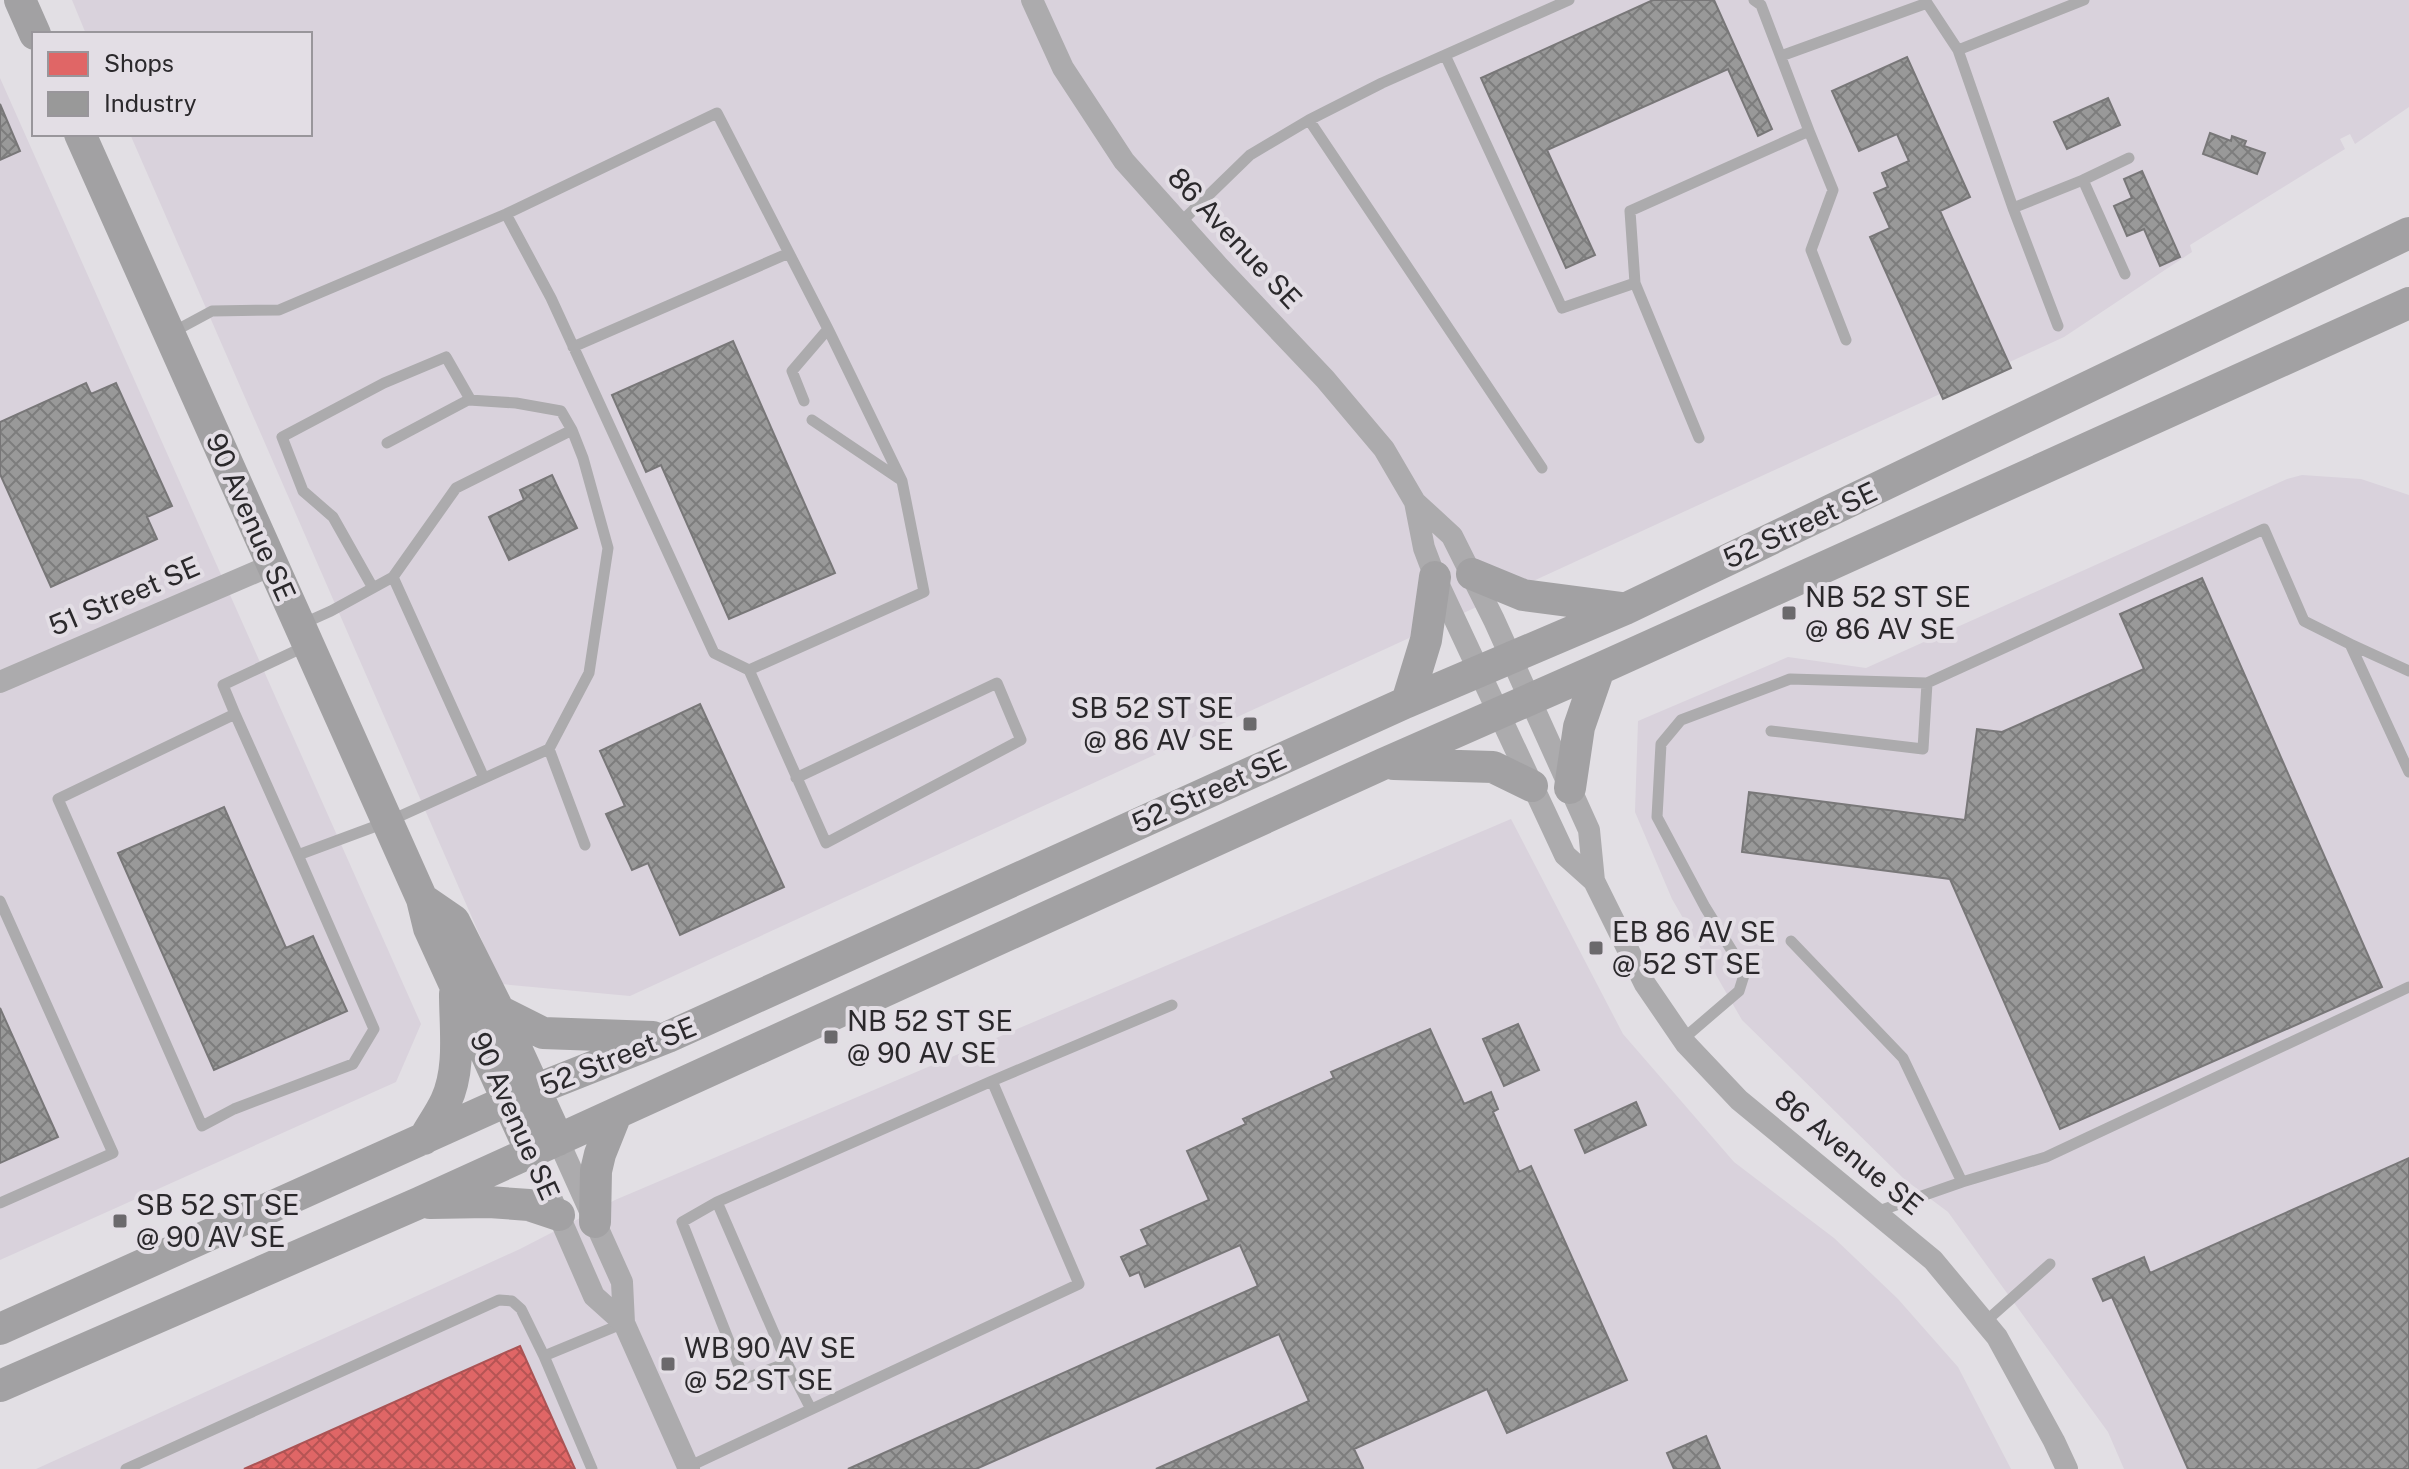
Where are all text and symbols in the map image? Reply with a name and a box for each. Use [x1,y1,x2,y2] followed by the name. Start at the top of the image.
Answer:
[32,32,312,136] legend
[104,49,174,77] text: Shops
[104,89,197,117] text: Industry
[1162,160,1309,315] street label: 86 Avenue SE
[200,428,303,606] street label: 90 Avenue SE
[1718,475,1882,575] street label: 52 Street SE
[43,549,204,642] street label: 51 Street SE
[1805,580,1971,645] place label: NB 52 ST SE @ 86 AV SE
[1780,604,1798,622] marker: NB 52 ST SE @ 86 AV SE
[1071,691,1234,756] place label: SB 52 ST SE @ 86 AV SE
[1241,715,1259,733] marker: SB 52 ST SE @ 86 AV SE
[1126,742,1291,839] street label: 52 Street SE
[1612,915,1776,980] place label: EB 86 AV SE @ 52 ST SE
[1587,939,1605,957] marker: EB 86 AV SE @ 52 ST SE
[847,1004,1013,1069] place label: NB 52 ST SE @ 90 AV SE
[535,1009,701,1102] street label: 52 Street SE
[464,1027,567,1205] street label: 90 Avenue SE
[822,1028,840,1046] marker: NB 52 ST SE @ 90 AV SE
[1769,1082,1930,1221] street label: 86 Avenue SE
[136,1188,299,1253] place label: SB 52 ST SE @ 90 AV SE
[111,1212,129,1230] marker: SB 52 ST SE @ 90 AV SE
[684,1331,856,1396] place label: WB 90 AV SE @ 52 ST SE
[659,1355,677,1373] marker: WB 90 AV SE @ 52 ST SE

